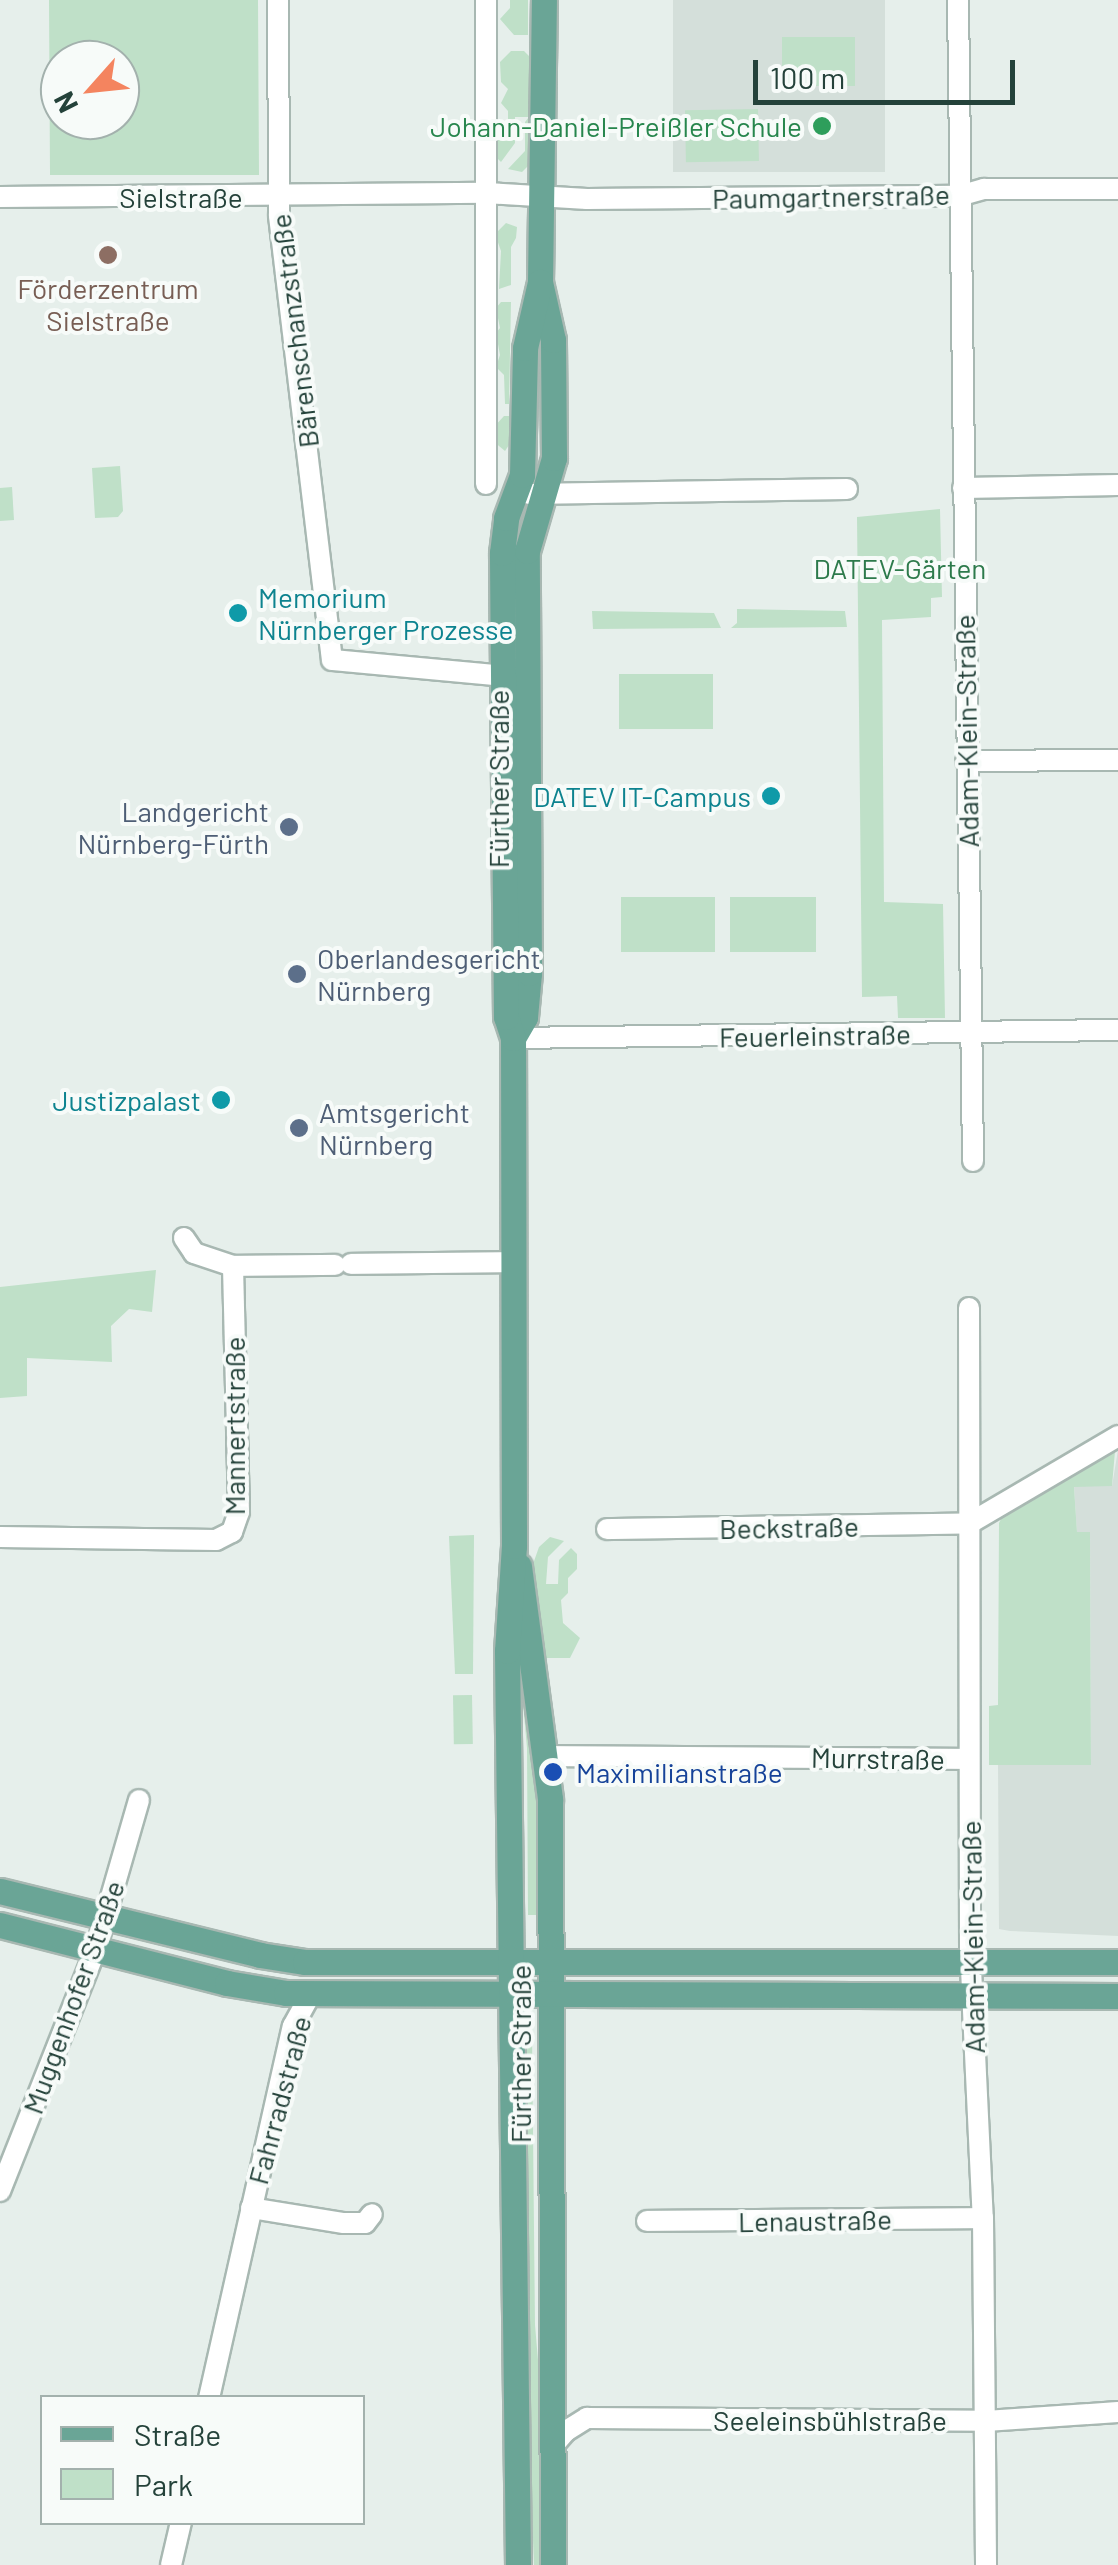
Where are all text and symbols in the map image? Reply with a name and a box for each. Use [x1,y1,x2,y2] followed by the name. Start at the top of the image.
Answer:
[40,40,140,140] north arrow
[758,40,1020,102] scale bar
[770,59,845,95] text: 100 m
[46,87,84,119] text: N
[430,109,802,143] place label: Johann-Daniel-Preißler Schule
[811,115,833,137] marker: Johann-Daniel-Preißler Schule
[712,177,950,215] street label: Paumgartnerstraße
[119,180,243,214] street label: Sielstraße
[263,212,325,450] street label: Bärenschanzstraße
[97,244,119,266] marker: Förderzentrum Sielstraße
[17,271,199,337] place label: Förderzentrum Sielstraße
[814,551,986,585] park label: DATEV-Gärten
[258,580,513,646] place label: Memorium Nürnberger Prozesse
[227,602,249,624] marker: Memorium Nürnberger Prozesse
[947,614,985,848] street label: Adam-Klein-Straße
[481,690,515,868] street label: Fürther Straße
[533,779,751,813] place label: DATEV IT-Campus
[760,785,782,807] marker: DATEV IT-Campus
[77,794,269,860] place label: Landgericht Nürnberg-Fürth
[278,816,300,838] marker: Landgericht Nürnberg-Fürth
[317,941,541,1007] place label: Oberlandesgericht Nürnberg
[286,963,308,985] marker: Oberlandesgericht Nürnberg
[719,1017,911,1053] street label: Feuerleinstraße
[52,1083,201,1117] place label: Justizpalast
[210,1089,232,1111] marker: Justizpalast
[319,1095,470,1161] place label: Amtsgericht Nürnberg
[288,1117,310,1139] marker: Amtsgericht Nürnberg
[217,1337,251,1515] street label: Mannertstraße
[719,1509,859,1545] street label: Beckstraße
[811,1740,945,1776] street label: Murrstraße
[576,1755,783,1789] place label: Maximilianstraße
[540,1759,566,1785] marker: Maximilianstraße
[953,1820,991,2054] street label: Adam-Klein-Straße
[15,1876,131,2118] street label: Muggenhofer Straße
[503,1965,537,2143] street label: Fürther Straße
[240,2012,318,2188] street label: Fahrradstraße
[738,2202,892,2238] street label: Lenaustraße
[40,2395,365,2525] legend
[713,2403,947,2437] street label: Seeleinsbühlstraße
[134,2416,221,2452] text: Straße
[134,2466,193,2502] text: Park

